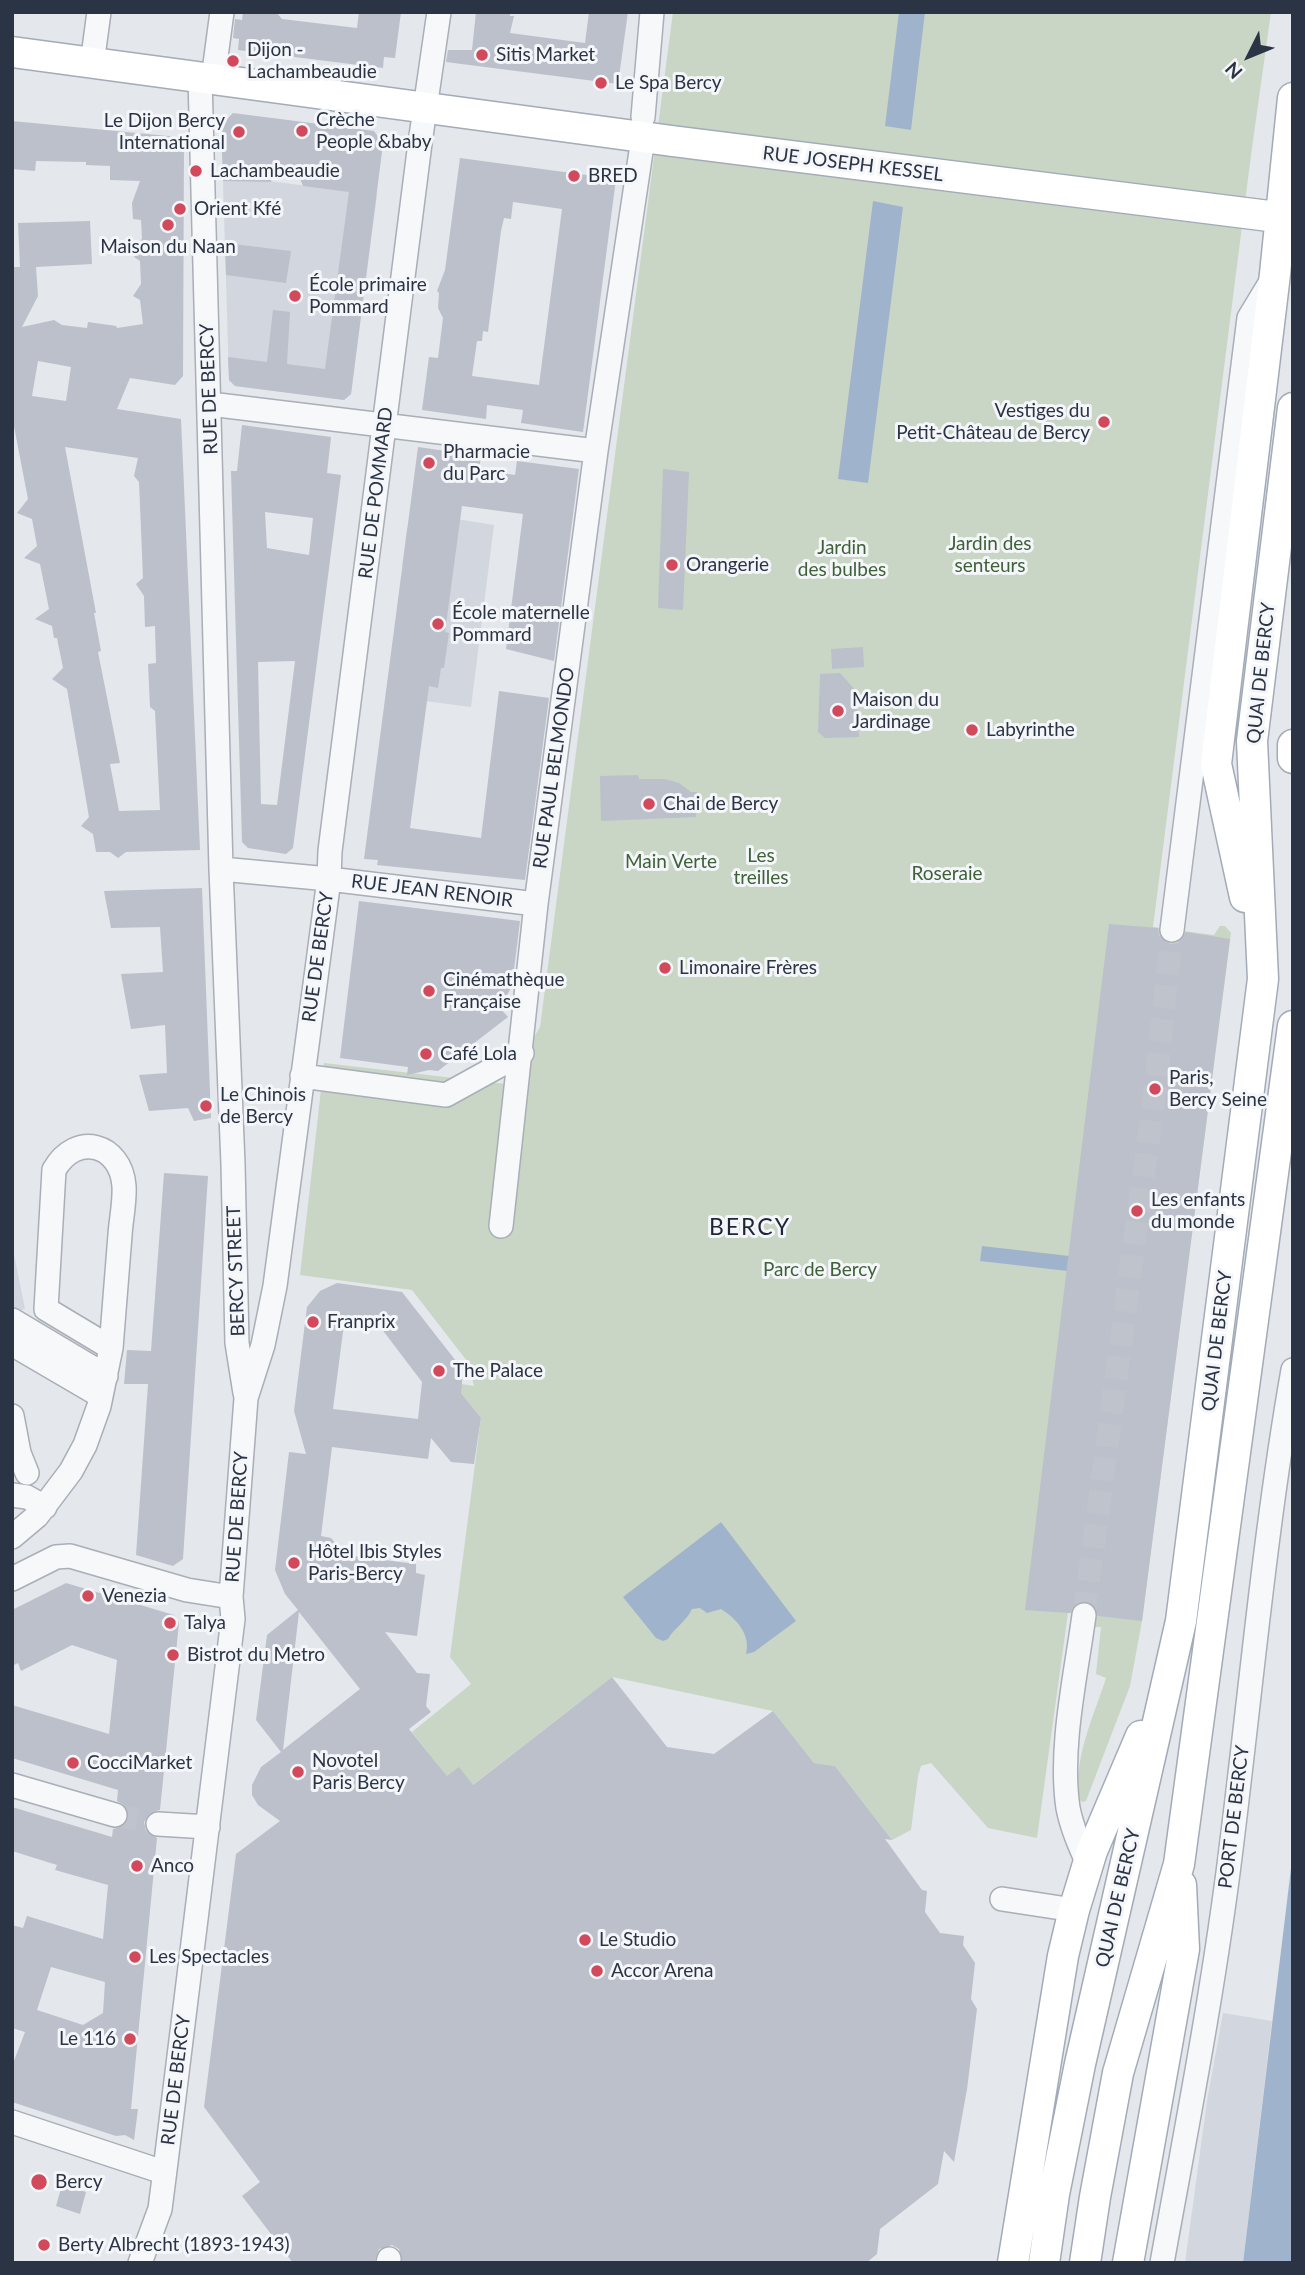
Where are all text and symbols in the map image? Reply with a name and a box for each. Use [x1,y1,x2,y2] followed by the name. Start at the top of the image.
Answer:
[1214,21,1284,91] north arrow
[247,39,377,83] place label: Dijon - Lachambeaudie
[496,44,595,66] place label: Sitis Market
[474,47,490,63] marker: Sitis Market
[225,53,241,69] marker: Dijon - Lachambeaudie
[1220,57,1247,84] text: N
[615,72,722,94] place label: Le Spa Bercy
[593,75,609,91] marker: Le Spa Bercy
[316,109,432,153] place label: Crèche People &baby
[104,110,225,154] place label: Le Dijon Bercy International
[294,123,310,139] marker: Crèche People &baby
[231,124,247,140] marker: Le Dijon Bercy International
[761,142,945,186] street label: RUE JOSEPH KESSEL
[210,160,340,182] place label: Lachambeaudie
[188,163,204,179] marker: Lachambeaudie
[588,165,638,187] place label: BRED
[566,168,582,184] marker: BRED
[194,198,281,220] place label: Orient Kfé
[172,201,188,217] marker: Orient Kfé
[160,217,176,233] marker: Maison du Naan
[100,236,236,258] place label: Maison du Naan
[309,274,427,318] place label: École primaire Pommard
[287,288,303,304] marker: École primaire Pommard
[195,323,223,455] street label: RUE DE BERCY
[896,400,1090,444] place label: Vestiges du Petit-Château de Bercy
[354,406,398,580] street label: RUE DE POMMARD
[1096,414,1112,430] marker: Vestiges du Petit-Château de Bercy
[443,441,530,485] place label: Pharmacie du Parc
[421,455,437,471] marker: Pharmacie du Parc
[948,533,1032,577] park label: Jardin des senteurs
[798,537,886,581] park label: Jardin des bulbes
[686,554,769,576] place label: Orangerie
[664,557,680,573] marker: Orangerie
[1242,601,1280,745] street label: QUAI DE BERCY
[452,602,590,646] place label: École maternelle Pommard
[430,616,446,632] marker: École maternelle Pommard
[529,666,579,870] street label: RUE PAUL BELMONDO
[852,689,939,733] place label: Maison du Jardinage
[830,703,846,719] marker: Maison du Jardinage
[986,719,1075,741] place label: Labyrinthe
[964,722,980,738] marker: Labyrinthe
[663,793,778,815] place label: Chai de Bercy
[641,796,657,812] marker: Chai de Bercy
[733,845,789,889] park label: Les treilles
[625,851,717,873] park label: Main Verte
[911,863,983,885] park label: Roseraie
[350,870,514,912] street label: RUE JEAN RENOIR
[298,890,338,1024] street label: RUE DE BERCY
[679,957,817,979] place label: Limonaire Frères
[657,960,673,976] marker: Limonaire Frères
[443,969,565,1013] place label: Cinémathèque Française
[421,983,437,999] marker: Cinémathèque Française
[440,1043,517,1065] place label: Café Lola
[418,1046,434,1062] marker: Café Lola
[1169,1067,1267,1111] place label: Paris, Bercy Seine
[1147,1081,1163,1097] marker: Paris, Bercy Seine
[220,1084,306,1128] place label: Le Chinois de Bercy
[198,1098,214,1114] marker: Le Chinois de Bercy
[1151,1189,1245,1233] place label: Les enfants du monde
[1129,1203,1145,1219] marker: Les enfants du monde
[222,1205,250,1337] street label: BERCY STREET
[710,1214,790,1242] district label: BERCY
[763,1259,877,1281] park label: Parc de Bercy
[1197,1269,1237,1413] street label: QUAI DE BERCY
[327,1311,395,1333] place label: Franprix
[305,1314,321,1330] marker: Franprix
[453,1360,543,1382] place label: The Palace
[431,1363,447,1379] marker: The Palace
[221,1451,253,1583] street label: RUE DE BERCY
[308,1541,442,1585] place label: Hôtel Ibis Styles Paris-Bercy
[286,1555,302,1571] marker: Hôtel Ibis Styles Paris-Bercy
[102,1585,167,1607] place label: Venezia
[80,1588,96,1604] marker: Venezia
[184,1612,226,1634] place label: Talya
[162,1615,178,1631] marker: Talya
[187,1644,325,1666] place label: Bistrot du Metro
[165,1647,181,1663] marker: Bistrot du Metro
[1214,1744,1254,1890] street label: PORT DE BERCY
[312,1750,405,1794] place label: Novotel Paris Bercy
[87,1752,192,1774] place label: CocciMarket
[65,1755,81,1771] marker: CocciMarket
[290,1764,306,1780] marker: Novotel Paris Bercy
[1091,1826,1145,1970] street label: QUAI DE BERCY
[151,1855,194,1877] place label: Anco
[129,1858,145,1874] marker: Anco
[599,1929,676,1951] place label: Le Studio
[577,1932,593,1948] marker: Le Studio
[149,1946,269,1968] place label: Les Spectacles
[127,1949,143,1965] marker: Les Spectacles
[611,1960,713,1982] place label: Accor Arena
[589,1963,605,1979] marker: Accor Arena
[157,2013,195,2147] street label: RUE DE BERCY
[59,2028,116,2050] place label: Le 116
[122,2031,138,2047] marker: Le 116
[55,2171,103,2193] place label: Bercy
[29,2172,49,2192] marker: Bercy
[58,2234,290,2256] place label: Berty Albrecht (1893-1943)
[36,2237,52,2253] marker: Berty Albrecht (1893-1943)

